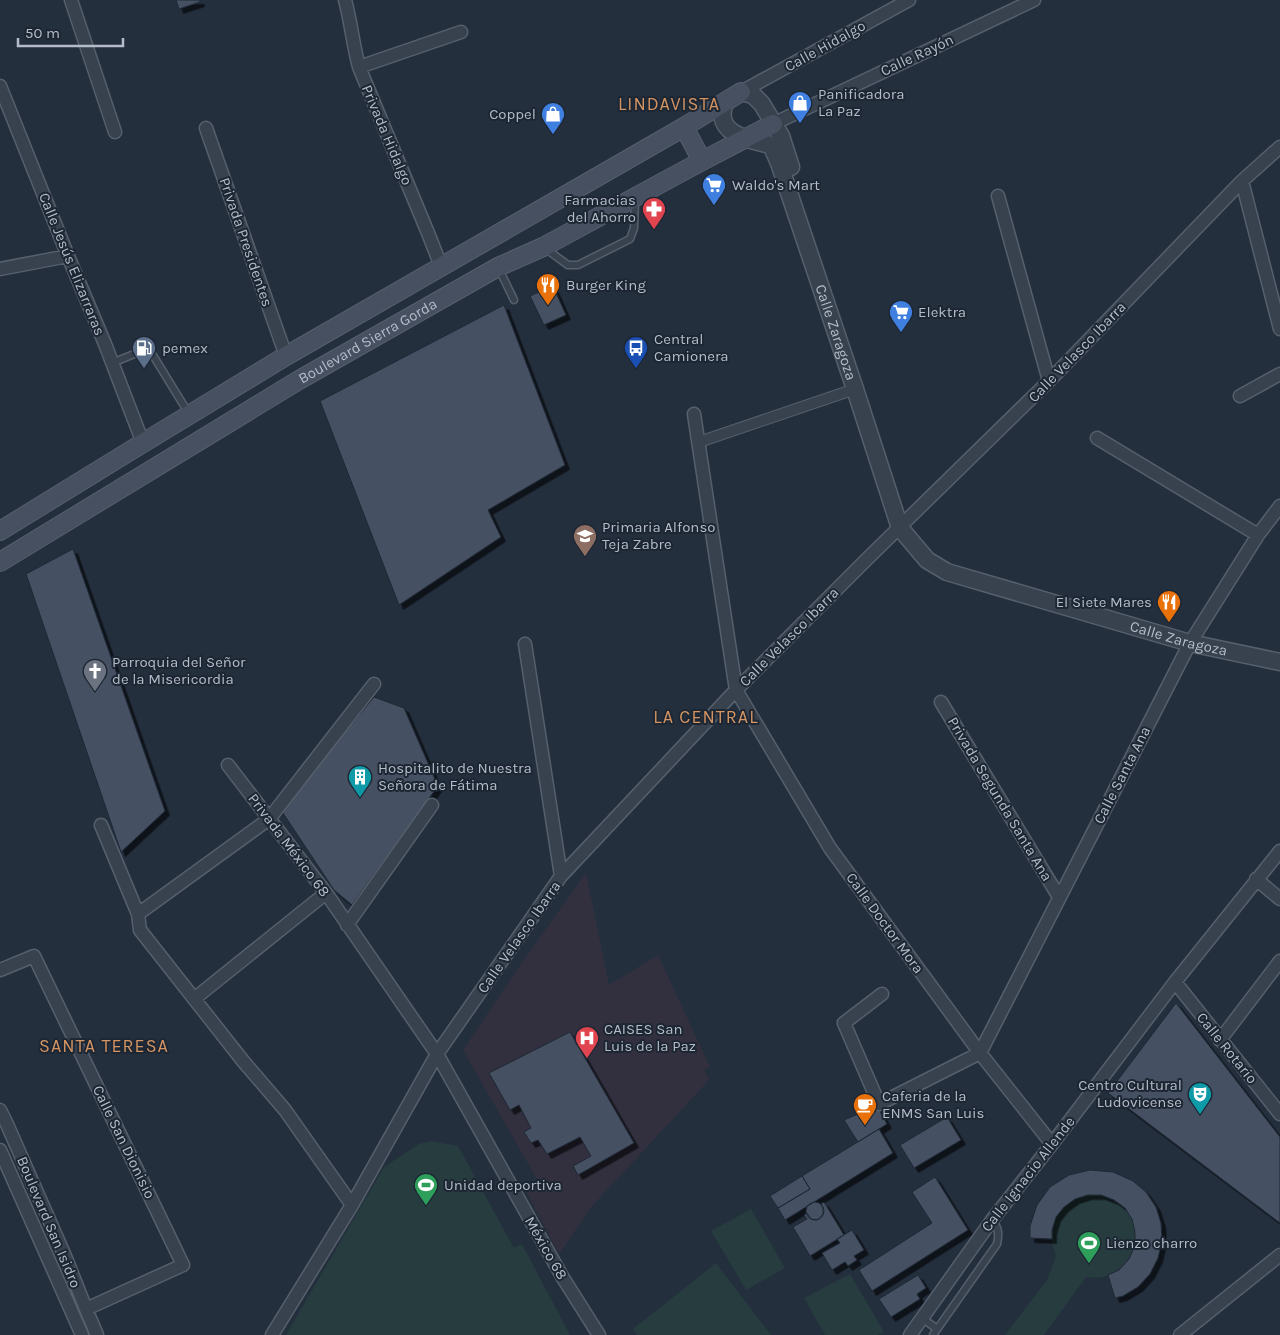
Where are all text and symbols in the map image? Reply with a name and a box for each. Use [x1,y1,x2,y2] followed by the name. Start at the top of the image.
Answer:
[18,15,122,47] scale bar
[781,16,869,76] street label: Calle Hidalgo
[25,24,60,42] text: 50 m
[877,30,957,80] street label: Calle Rayón
[358,82,416,188] street label: Privada Hidalgo
[818,85,904,120] place label: Panificadora La Paz
[787,90,813,124] shop icon: Panificadora La Paz
[618,93,720,115] district label: LINDAVISTA
[540,101,566,135] shop icon: Coppel
[489,105,536,123] place label: Coppel
[701,172,727,206] supermarket icon: Waldo's Mart
[215,175,277,309] street label: Privada Presidentes
[732,176,820,194] place label: Waldo's Mart
[35,190,109,338] street label: Calle Jesús Elizarraras
[564,191,636,226] place label: Farmacias del Ahorro
[641,196,667,230] pharmacy icon: Farmacias del Ahorro
[535,272,561,306] restaurant icon: Burger King
[566,276,646,294] place label: Burger King
[812,282,860,383] street label: Calle Zaragoza
[295,295,440,388] street label: Boulevard Sierra Gorda
[1024,298,1130,406] street label: Calle Velasco Ibarra
[888,299,914,333] supermarket icon: Elektra
[918,303,966,321] place label: Elektra
[654,330,729,365] place label: Central Camionera
[131,335,157,369] fuel station icon: pemex
[623,335,649,369] bus stop icon: Central Camionera
[162,339,208,357] place label: pemex
[602,518,715,553] place label: Primaria Alfonso Teja Zabre
[572,523,598,557] school or university icon: Primaria Alfonso Teja Zabre
[736,584,842,690] street label: Calle Velasco Ibarra
[1156,589,1182,623] restaurant icon: El Siete Mares
[1056,593,1152,611] place label: El Siete Mares
[1128,617,1229,660] street label: Calle Zaragoza
[112,653,246,688] place label: Parroquia del Señor de la Misericordia
[82,658,108,692] church icon: Parroquia del Señor de la Misericordia
[653,706,759,728] district label: LA CENTRAL
[944,714,1056,884] street label: Privada Segunda Santa Ana
[1090,723,1154,827] street label: Calle Santa Ana
[378,759,532,794] place label: Hospitalito de Nuestra Señora de Fátima
[347,764,373,798] building icon: Hospitalito de Nuestra Señora de Fátima
[244,790,334,900] street label: Privada México 68
[842,869,928,977] street label: Calle Doctor Mora
[473,877,565,997] street label: Calle Velasco Ibarra
[1193,1009,1261,1087] street label: Calle Rotario
[604,1020,696,1055] place label: CAISES San Luis de la Paz
[574,1025,600,1059] hospital icon: CAISES San Luis de la Paz
[39,1035,169,1057] district label: SANTA TERESA
[1078,1076,1182,1111] place label: Centro Cultural Ludovicense
[1187,1081,1213,1115] theatre icon: Centro Cultural Ludovicense
[89,1082,159,1202] street label: Calle San Dionisio
[882,1087,984,1122] place label: Caferia de la ENMS San Luis
[852,1092,878,1126] cafe icon: Caferia de la ENMS San Luis
[977,1113,1079,1235] street label: Calle Ignacio Allende
[13,1154,85,1290] street label: Boulevard San Isidro
[413,1172,439,1206] sports icon: Unidad deportiva
[444,1176,562,1194] place label: Unidad deportiva
[521,1213,571,1283] street label: México 68
[1076,1230,1102,1264] sports icon: Lienzo charro
[1106,1234,1197,1252] place label: Lienzo charro

